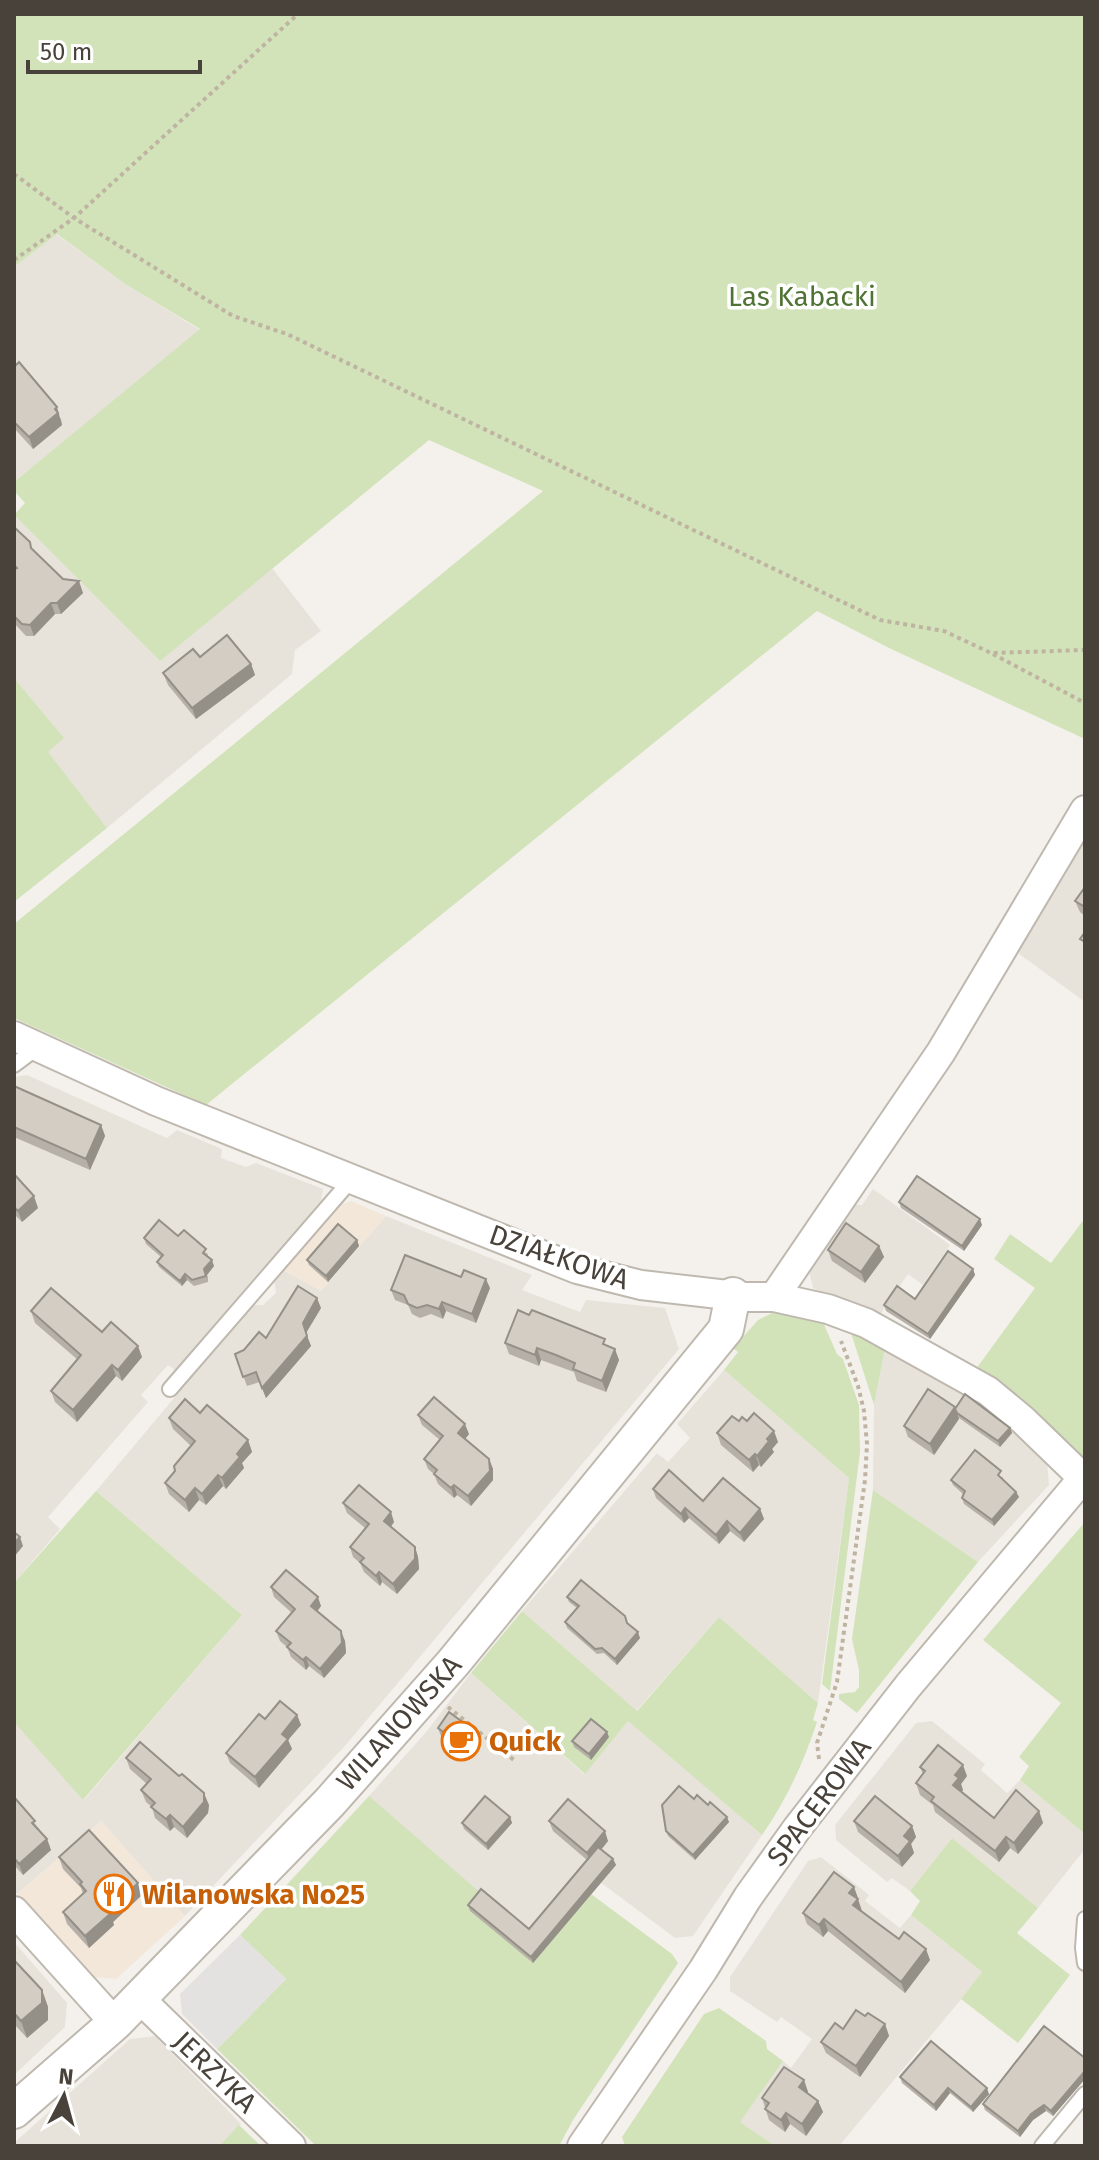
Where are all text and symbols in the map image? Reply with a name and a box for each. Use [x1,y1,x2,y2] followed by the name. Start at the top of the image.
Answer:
[28,24,200,74] scale bar
[40,38,92,66] text: 50 m
[728,280,876,313] park label: Las Kabacki
[485,1218,633,1296] street label: DZIAŁKOWA
[330,1649,468,1797] street label: WILANOWSKA
[440,1720,482,1762] cafe icon: Quick
[489,1725,562,1758] place label: Quick
[760,1732,878,1872] street label: SPACEROWA
[93,1873,135,1915] restaurant icon: Wilanowska No25
[142,1878,365,1911] place label: Wilanowska No25
[167,2024,263,2120] street label: JERZYKA
[24,2056,104,2136] north arrow
[57,2062,75,2091] text: N

